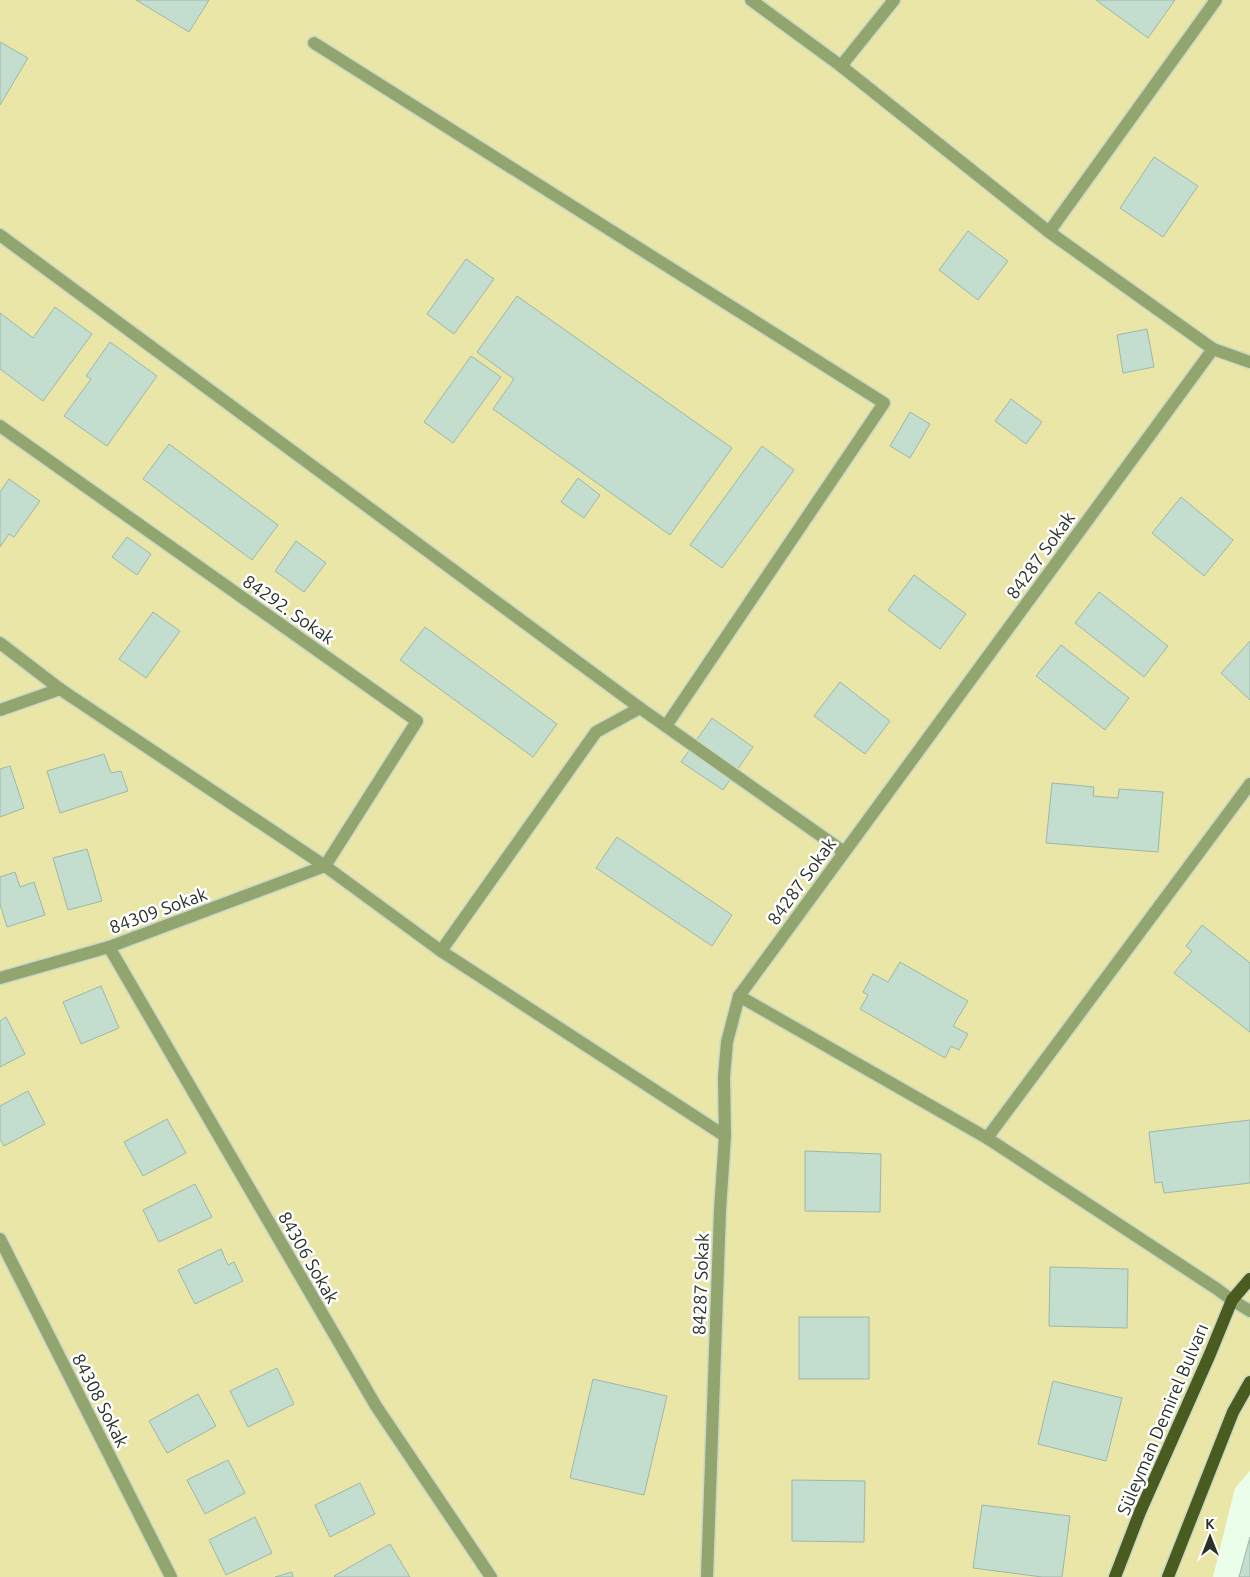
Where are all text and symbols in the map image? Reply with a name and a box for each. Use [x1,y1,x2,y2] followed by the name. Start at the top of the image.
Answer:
[1002,508,1078,602] street label: 84287 Sokak
[240,570,338,648] street label: 84292. Sokak
[763,834,839,928] street label: 84287 Sokak
[107,883,209,937] street label: 84309 Sokak
[275,1208,343,1306] street label: 84306 Sokak
[688,1233,712,1335] street label: 84287 Sokak
[1113,1320,1211,1518] street label: Süleyman Demirel Bulvarı
[69,1350,133,1450] street label: 84308 Sokak
[1185,1512,1235,1562] north arrow
[1205,1516,1215,1532] text: K

